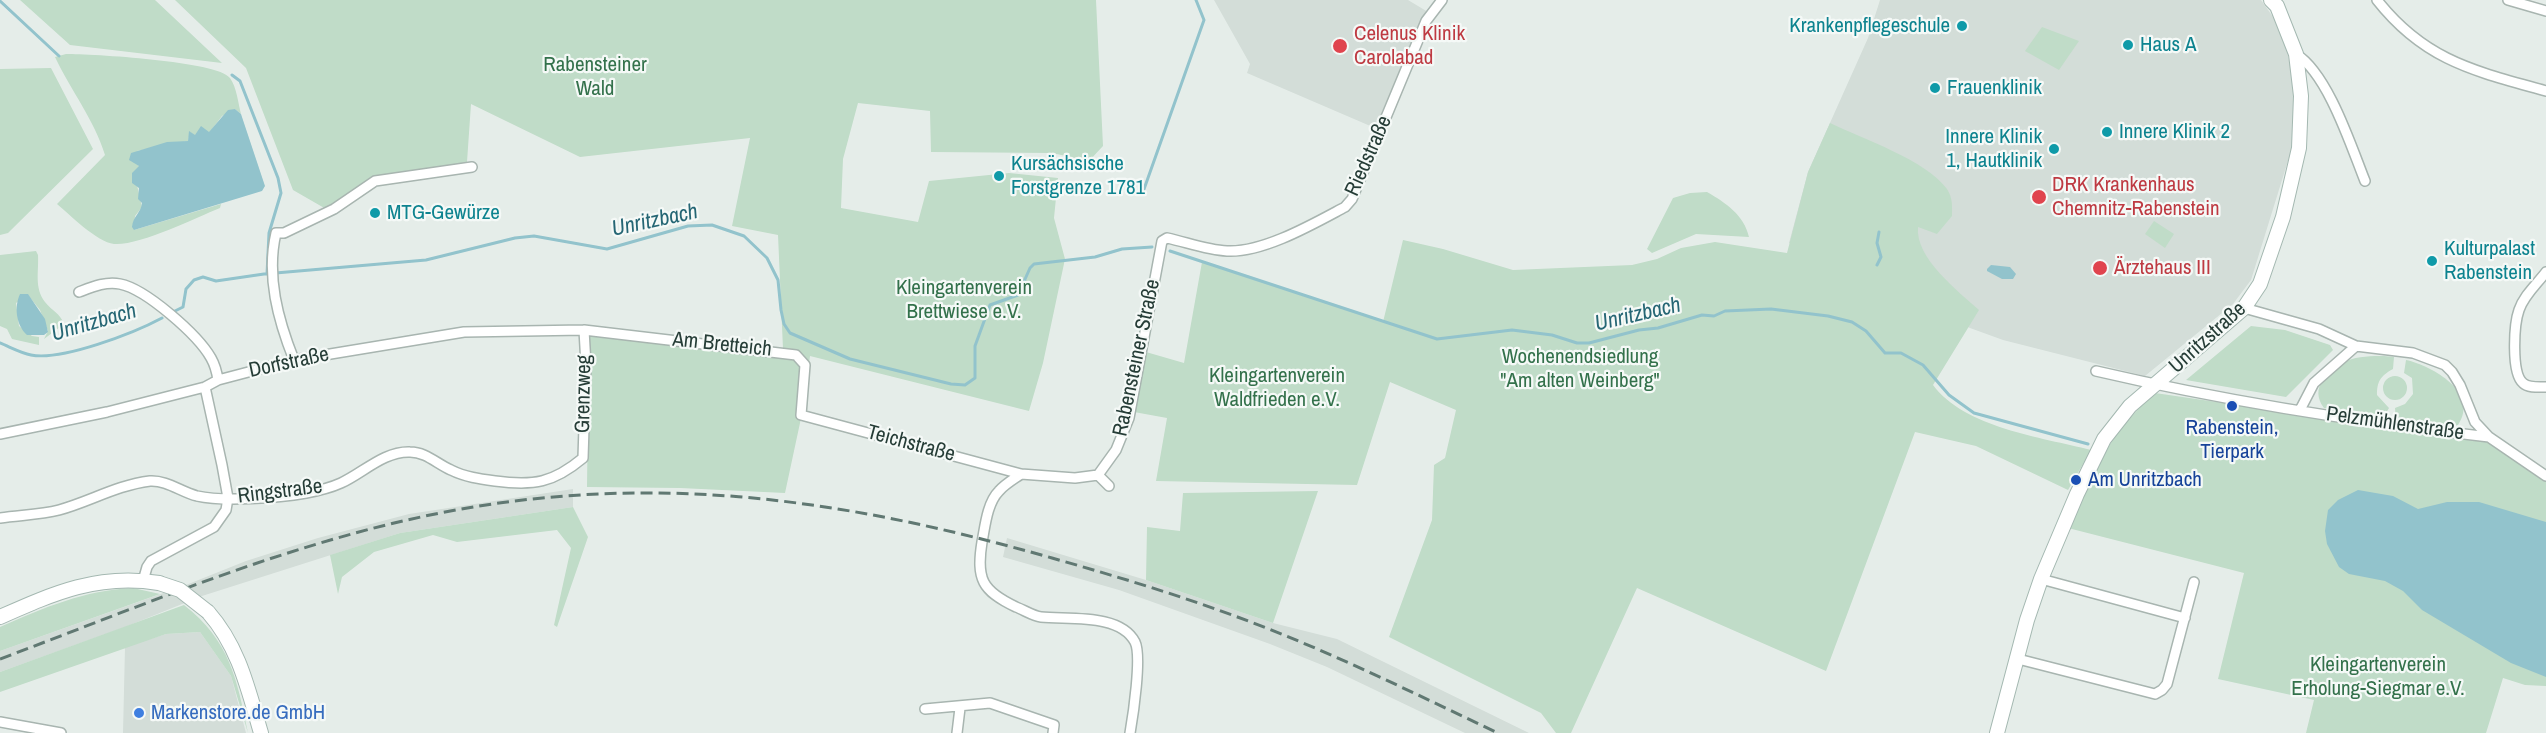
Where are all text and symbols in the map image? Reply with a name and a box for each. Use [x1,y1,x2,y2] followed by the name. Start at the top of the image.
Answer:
[1789,13,1950,39] place label: Krankenpflegeschule
[1955,19,1969,33] marker: Krankenpflegeschule
[1354,21,1465,71] place label: Celenus Klinik Carolabad
[2140,32,2196,58] place label: Haus A
[1331,37,1349,55] marker: Celenus Klinik Carolabad
[2121,38,2135,52] marker: Haus A
[543,52,647,102] park label: Rabensteiner Wald
[1947,75,2042,101] place label: Frauenklinik
[1928,81,1942,95] marker: Frauenklinik
[1340,112,1398,200] street label: Riedstraße
[2119,119,2230,145] place label: Innere Klinik 2
[1945,124,2042,174] place label: Innere Klinik 1, Hautklinik
[2100,125,2114,139] marker: Innere Klinik 2
[2047,142,2061,156] marker: Innere Klinik 1, Hautklinik
[1011,151,1145,201] place label: Kursächsische Forstgrenze 1781
[992,169,1006,183] marker: Kursächsische Forstgrenze 1781
[2052,172,2219,222] place label: DRK Krankenhaus Chemnitz-Rabenstein
[2030,188,2048,206] marker: DRK Krankenhaus Chemnitz-Rabenstein
[610,199,700,243] water label: Unritzbach
[387,200,500,226] place label: MTG-Gewürze
[368,206,382,220] marker: MTG-Gewürze
[2444,236,2535,286] place label: Kulturpalast Rabenstein
[2425,254,2439,268] marker: Kulturpalast Rabenstein
[2114,255,2211,281] place label: Ärztehaus III
[2091,259,2109,277] marker: Ärztehaus III
[896,275,1032,325] park label: Kleingartenverein Brettwiese e.V.
[1108,277,1166,439] street label: Rabensteiner Straße
[1593,292,1683,338] water label: Unritzbach
[2164,297,2252,379] street label: Unritzstraße
[48,298,140,348] water label: Unritzbach
[671,327,773,363] street label: Am Bretteich
[247,342,331,384] street label: Dorfstraße
[1500,344,1660,394] park label: Wochenendsiedlung "Am alten Weinberg"
[571,355,597,433] street label: Grenzweg
[1209,363,1345,413] park label: Kleingartenverein Waldfrieden e.V.
[2225,399,2239,413] marker: Rabenstein, Tierpark
[2325,402,2465,446] street label: Pelzmühlenstraße
[2186,415,2278,465] place label: Rabenstein, Tierpark
[864,420,958,468] street label: Teichstraße
[2088,467,2202,493] place label: Am Unritzbach
[2069,473,2083,487] marker: Am Unritzbach
[236,474,324,510] street label: Ringstraße
[2291,652,2465,702] park label: Kleingartenverein Erholung-Siegmar e.V.
[151,700,325,726] place label: Markenstore.de GmbH
[132,706,146,720] marker: Markenstore.de GmbH

